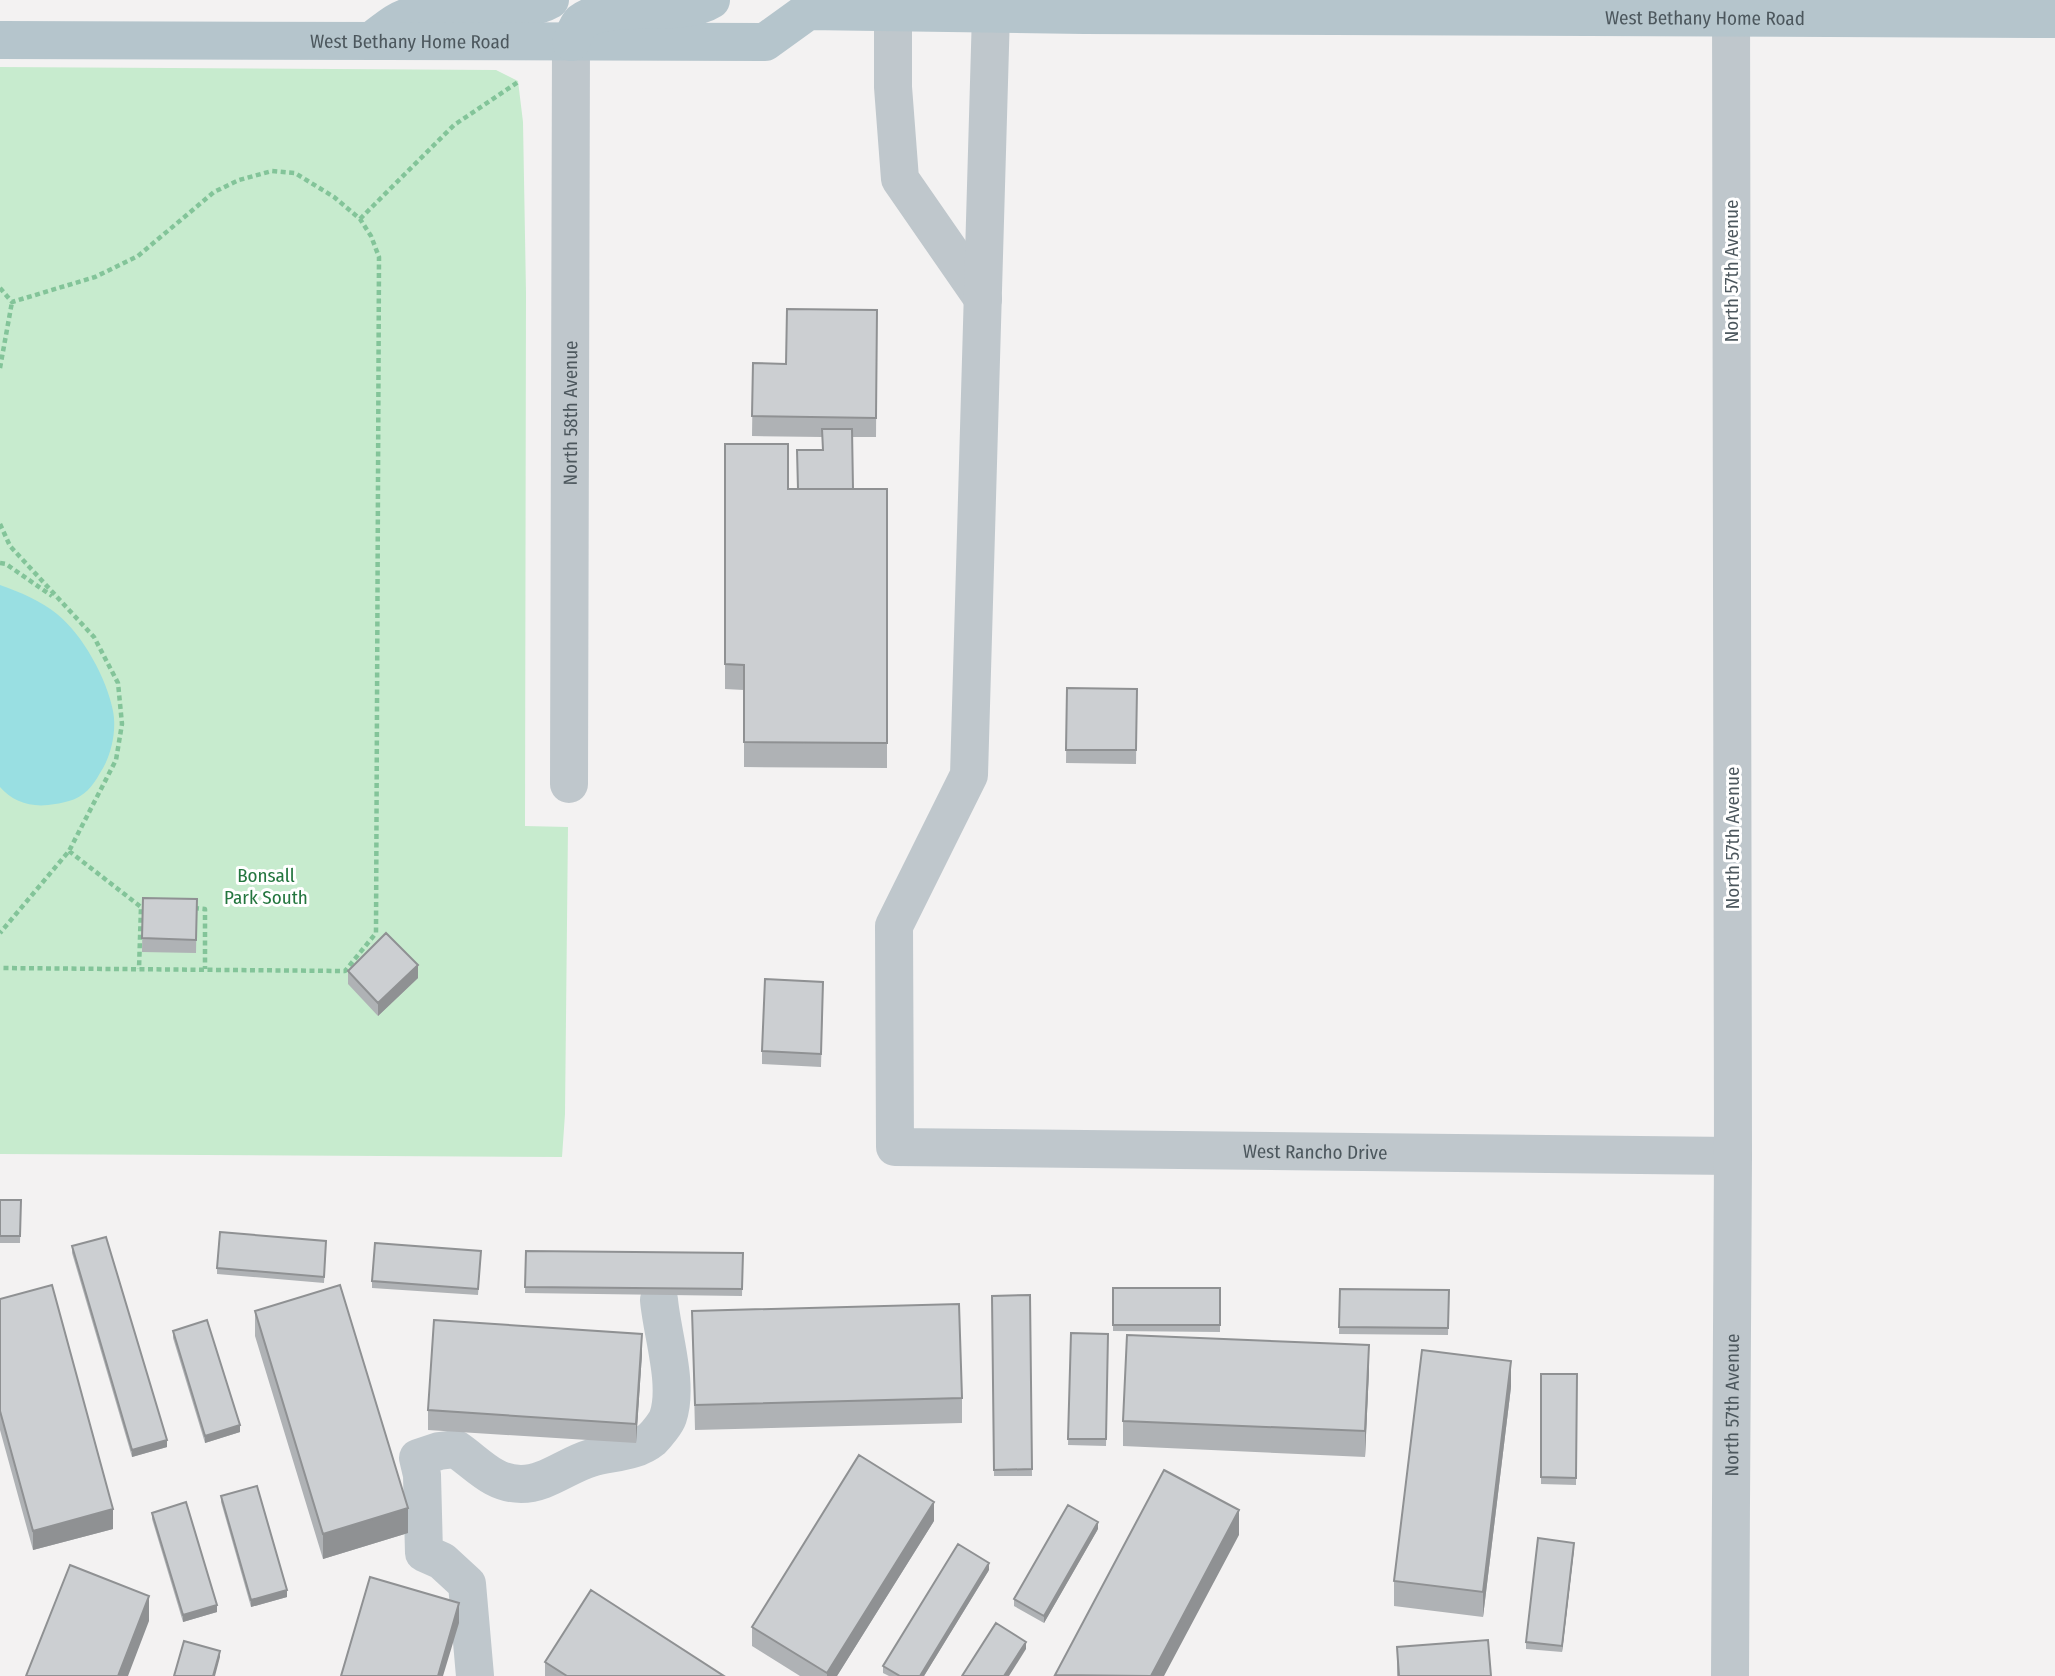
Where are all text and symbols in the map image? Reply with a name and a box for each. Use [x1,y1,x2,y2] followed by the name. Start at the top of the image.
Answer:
[1605,6,1805,30] street label: West Bethany Home Road
[310,30,510,53] street label: West Bethany Home Road
[1720,200,1743,342] street label: North 57th Avenue
[559,340,582,486] street label: North 58th Avenue
[1721,767,1744,909] street label: North 57th Avenue
[224,864,308,909] park label: Bonsall Park South
[1243,1140,1387,1164] street label: West Rancho Drive
[1720,1334,1744,1476] street label: North 57th Avenue

